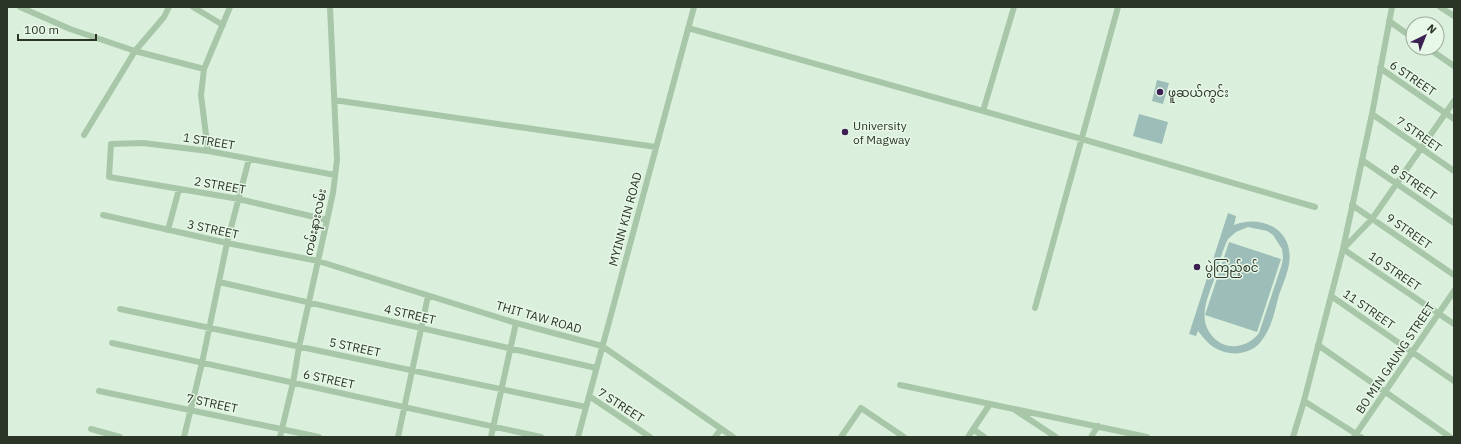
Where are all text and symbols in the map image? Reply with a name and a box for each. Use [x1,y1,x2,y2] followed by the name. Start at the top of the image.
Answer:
[18,16,96,42] scale bar
[1405,16,1445,56] north arrow
[1424,21,1440,37] text: N
[24,22,59,37] text: 100 m
[1387,57,1439,99] street label: 6 STREET
[1168,84,1229,103] place label: ဖူဆယ်ကွင်း
[1155,87,1165,97] marker: ဖူဆယ်ကွင်း
[1393,113,1445,155] street label: 7 STREET
[853,118,910,147] place label: University of Magway
[840,127,850,137] marker: University of Magway
[182,130,236,153] street label: 1 STREET
[1388,161,1440,203] street label: 8 STREET
[605,170,645,268] street label: MYINN KIN ROAD
[193,173,247,197] street label: 2 STREET
[300,187,332,257] street label: ကမ်းနားလမ်း
[1383,210,1435,252] street label: 9 STREET
[186,216,240,242] street label: 3 STREET
[1366,248,1424,294] street label: 10 STREET
[1205,259,1259,278] place label: ပွဲကြည့်စင်
[1192,262,1202,272] marker: ပွဲကြည့်စင်
[1340,286,1398,332] street label: 11 STREET
[494,298,584,336] street label: THIT TAW ROAD
[1352,299,1438,416] street label: BO MIN GAUNG STREET
[383,301,437,327] street label: 4 STREET
[328,334,382,360] street label: 5 STREET
[302,366,356,392] street label: 6 STREET
[595,384,647,426] street label: 7 STREET
[185,390,239,416] street label: 7 STREET

